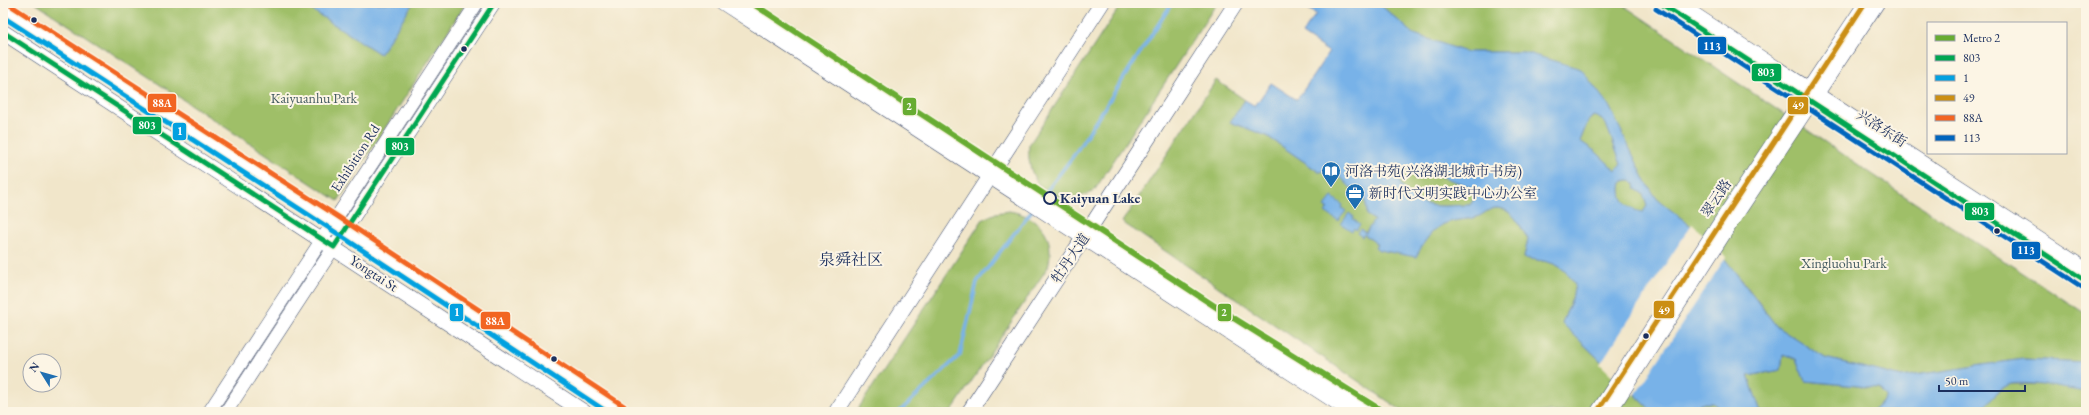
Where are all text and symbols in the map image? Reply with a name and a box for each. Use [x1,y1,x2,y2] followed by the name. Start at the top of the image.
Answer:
[29,15,39,25] unlabelled marker
[1927,22,2067,154] legend
[1963,30,2000,46] text: Metro 2
[1697,36,1727,55] line badge: 113
[1703,39,1721,53] text: 113
[459,44,469,54] unlabelled marker
[1963,50,1981,66] text: 803
[1751,63,1782,82] line badge: 803
[1757,65,1775,79] text: 803
[1963,70,1969,86] text: 1
[271,89,358,107] park label: Kaiyuanhu Park
[1963,90,1975,106] text: 49
[147,93,177,113] line badge: 88A
[152,96,172,110] text: 88A
[1787,96,1809,115] line badge: 49
[902,97,917,116] line badge: 2
[1792,98,1804,112] text: 49
[906,99,912,113] text: 2
[1854,105,1910,151] street label: 兴洛东街
[1963,110,1984,126] text: 88A
[132,116,162,135] line badge: 803
[138,118,156,132] text: 803
[326,120,384,195] street label: Exhibition Rd
[172,122,187,141] line badge: 1
[177,124,183,138] text: 1
[1963,130,1981,146] text: 113
[385,137,415,156] line badge: 803
[391,139,409,153] text: 803
[1320,160,1342,188] library icon: 河洛书苑(兴洛湖北城市书房)
[1345,162,1522,180] place label: 河洛书苑(兴洛湖北城市书房)
[1697,176,1735,220] street label: 翠云路
[1344,182,1366,210] office icon: 新时代文明实践中心办公室
[1369,184,1537,202] place label: 新时代文明实践中心办公室
[1060,189,1140,207] place label: Kaiyuan Lake
[1043,191,1057,205] marker: Kaiyuan Lake
[1964,202,1995,221] line badge: 803
[1971,204,1989,218] text: 803
[1992,226,2002,236] unlabelled marker
[1047,230,1093,286] street label: 牡丹大道
[2011,241,2041,260] line badge: 113
[2017,243,2035,257] text: 113
[819,249,883,270] district label: 泉舜社区
[346,251,402,296] street label: Yongtai St
[1800,254,1887,272] park label: Xingluohu Park
[1653,300,1675,319] line badge: 49
[449,303,464,322] line badge: 1
[1217,303,1232,322] line badge: 2
[1658,303,1670,317] text: 49
[454,305,460,319] text: 1
[1221,305,1227,319] text: 2
[480,311,511,330] line badge: 88A
[485,314,505,328] text: 88A
[1641,331,1651,341] unlabelled marker
[22,353,62,393] north arrow
[549,354,559,364] unlabelled marker
[26,359,42,375] text: N
[1939,367,2025,393] scale bar
[1945,373,1969,389] text: 50 m

